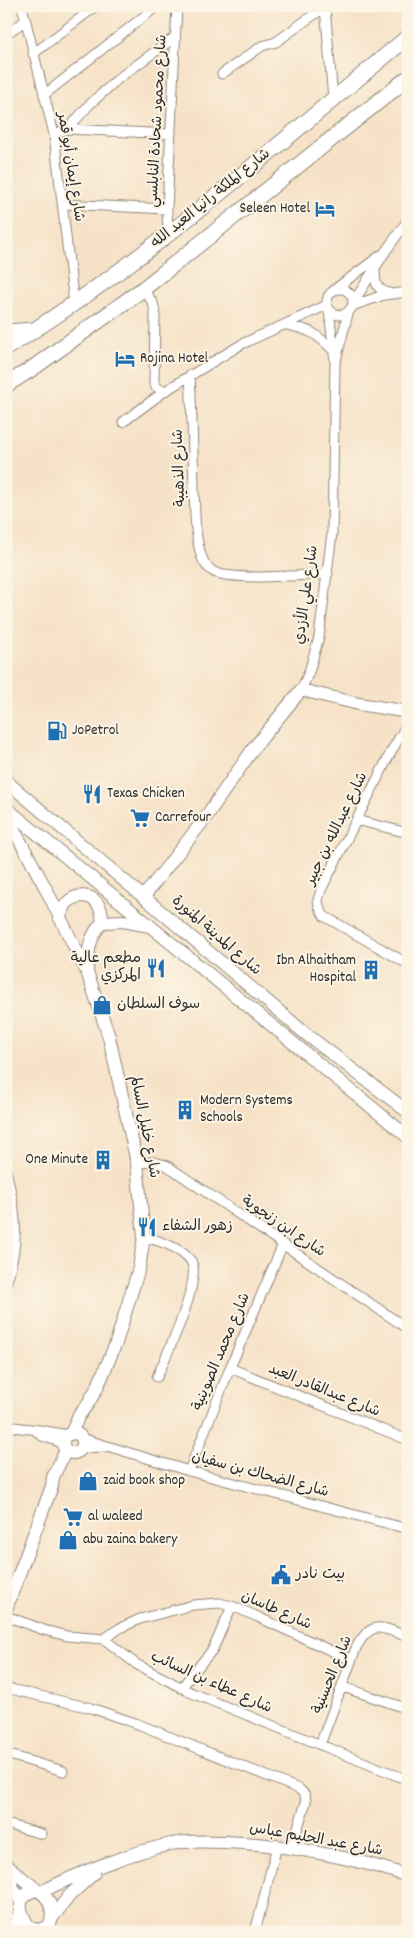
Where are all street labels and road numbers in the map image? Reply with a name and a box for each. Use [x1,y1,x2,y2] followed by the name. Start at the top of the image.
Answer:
[142,34,174,208] street label: شارع محمود شحادة النابلسي
[50,109,90,223] street label: شارع إيمان أبو قمر
[146,144,276,254] street label: شارع الملكة رانيا العبد الله
[168,429,192,507] street label: شارع الذهيبة
[288,544,325,646] street label: شارع علي الأزدي
[299,769,374,891] street label: شارع عبدالله بن جبير
[166,891,266,981] street label: شارع المدينة المنورة
[123,1074,165,1180] street label: شارع خليل السالم
[236,1191,330,1263] street label: شارع ابن زنجوية
[187,1290,257,1414] street label: شارع محمد الصوينية
[265,1359,383,1423] street label: شارع عبدالقادر العبد
[189,1446,331,1504] street label: شارع الضحاك بن سفيان
[237,1586,315,1636] street label: شارع طاسان
[307,1632,359,1718] street label: شارع الحسنية
[147,1646,275,1720] street label: شارع عطاء بن السائب
[248,1817,384,1863] street label: شارع عبد الحليم عباس

